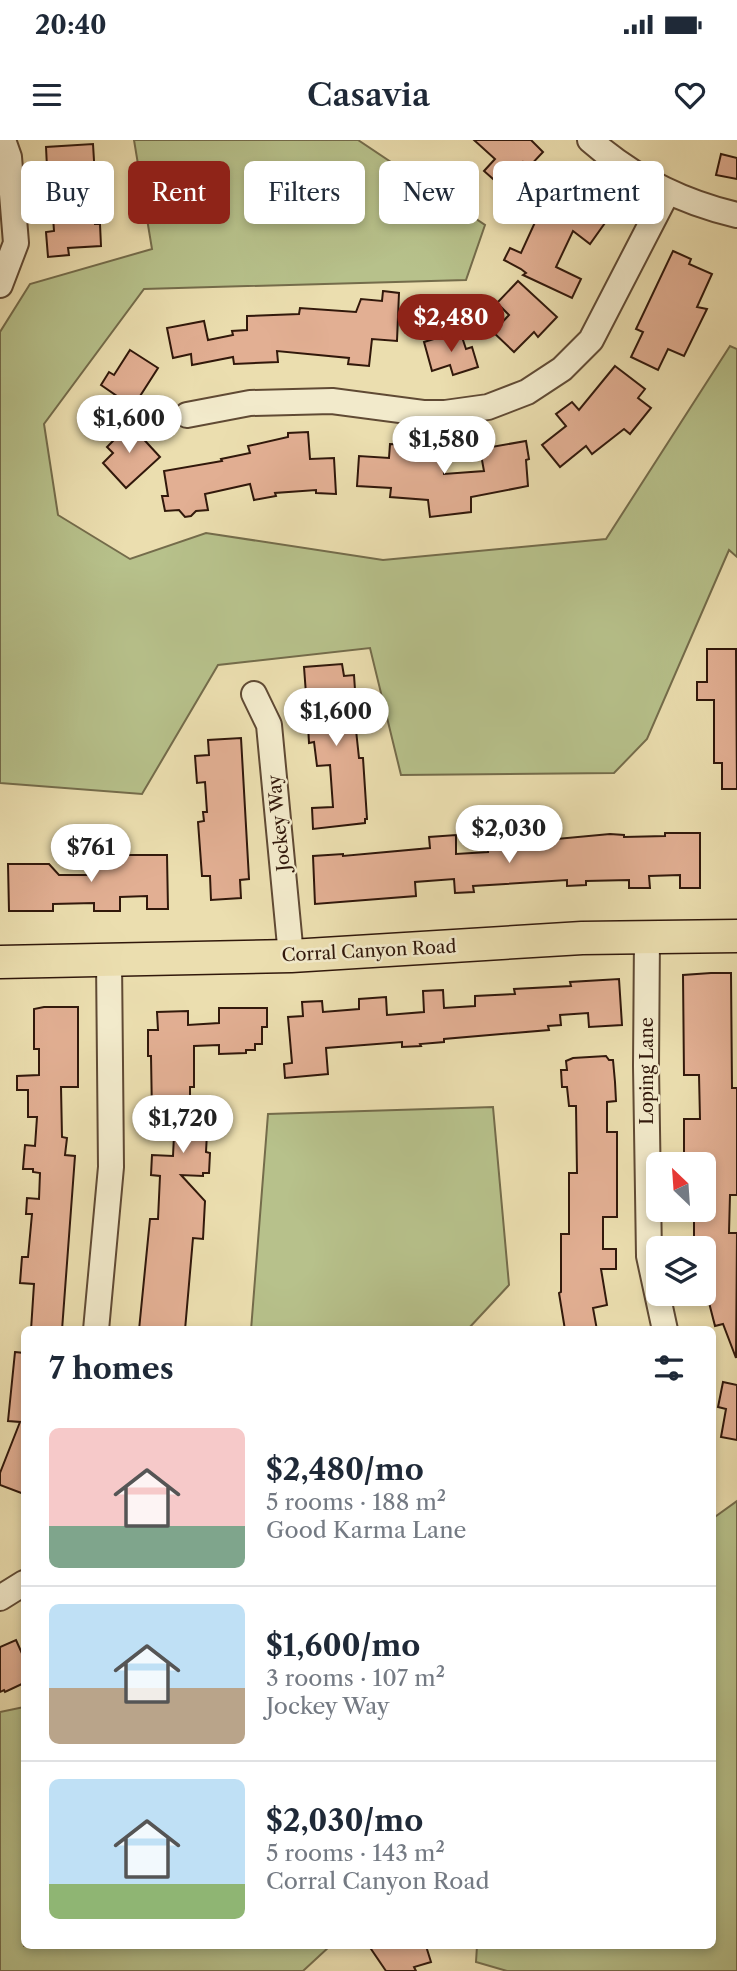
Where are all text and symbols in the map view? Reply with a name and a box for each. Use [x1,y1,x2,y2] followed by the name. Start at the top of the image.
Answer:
[35,9,107,41] text: 20:40
[307,75,430,114] text: Casavia
[28,76,66,114] icon: menu
[671,76,709,114] icon: heart
[21,161,114,224] chip: Buy
[128,161,230,224] chip: Rent
[244,161,365,224] chip: Filters
[379,161,479,224] chip: New
[493,161,664,224] chip: Apartment
[394,294,508,354] pin: $2,480
[413,303,489,331] text: $2,480
[72,396,186,455] pin: $1,600
[93,404,165,432] text: $1,600
[387,416,501,476] pin: $1,580
[408,425,480,453] text: $1,580
[279,688,393,748] pin: $1,600
[300,697,372,725] text: $1,600
[263,773,295,875] street label: Jockey Way
[452,806,566,865] pin: $2,030
[472,814,546,842] text: $2,030
[50,824,132,884] pin: $761
[67,833,115,861] text: $761
[281,935,457,967] street label: Corral Canyon Road
[636,1017,658,1125] street label: Loping Lane
[126,1096,240,1155] pin: $1,720
[148,1104,218,1132] text: $1,720
[646,1152,716,1222] north arrow
[646,1152,716,1306] map controls
[646,1236,716,1306] button: layers
[650,1349,688,1387] icon: filters
[49,1350,174,1387] text: 7 homes
[266,1451,424,1488] text: $2,480/mo
[105,1456,189,1540] icon: home
[266,1488,446,1516] text: 5 rooms · 188 m²
[266,1516,466,1544] text: Good Karma Lane
[266,1627,420,1664] text: $1,600/mo
[105,1632,189,1716] icon: home
[266,1664,445,1692] text: 3 rooms · 107 m²
[266,1692,390,1720] text: Jockey Way
[266,1802,423,1839] text: $2,030/mo
[105,1807,189,1891] icon: home
[266,1839,445,1867] text: 5 rooms · 143 m²
[266,1867,490,1895] text: Corral Canyon Road

